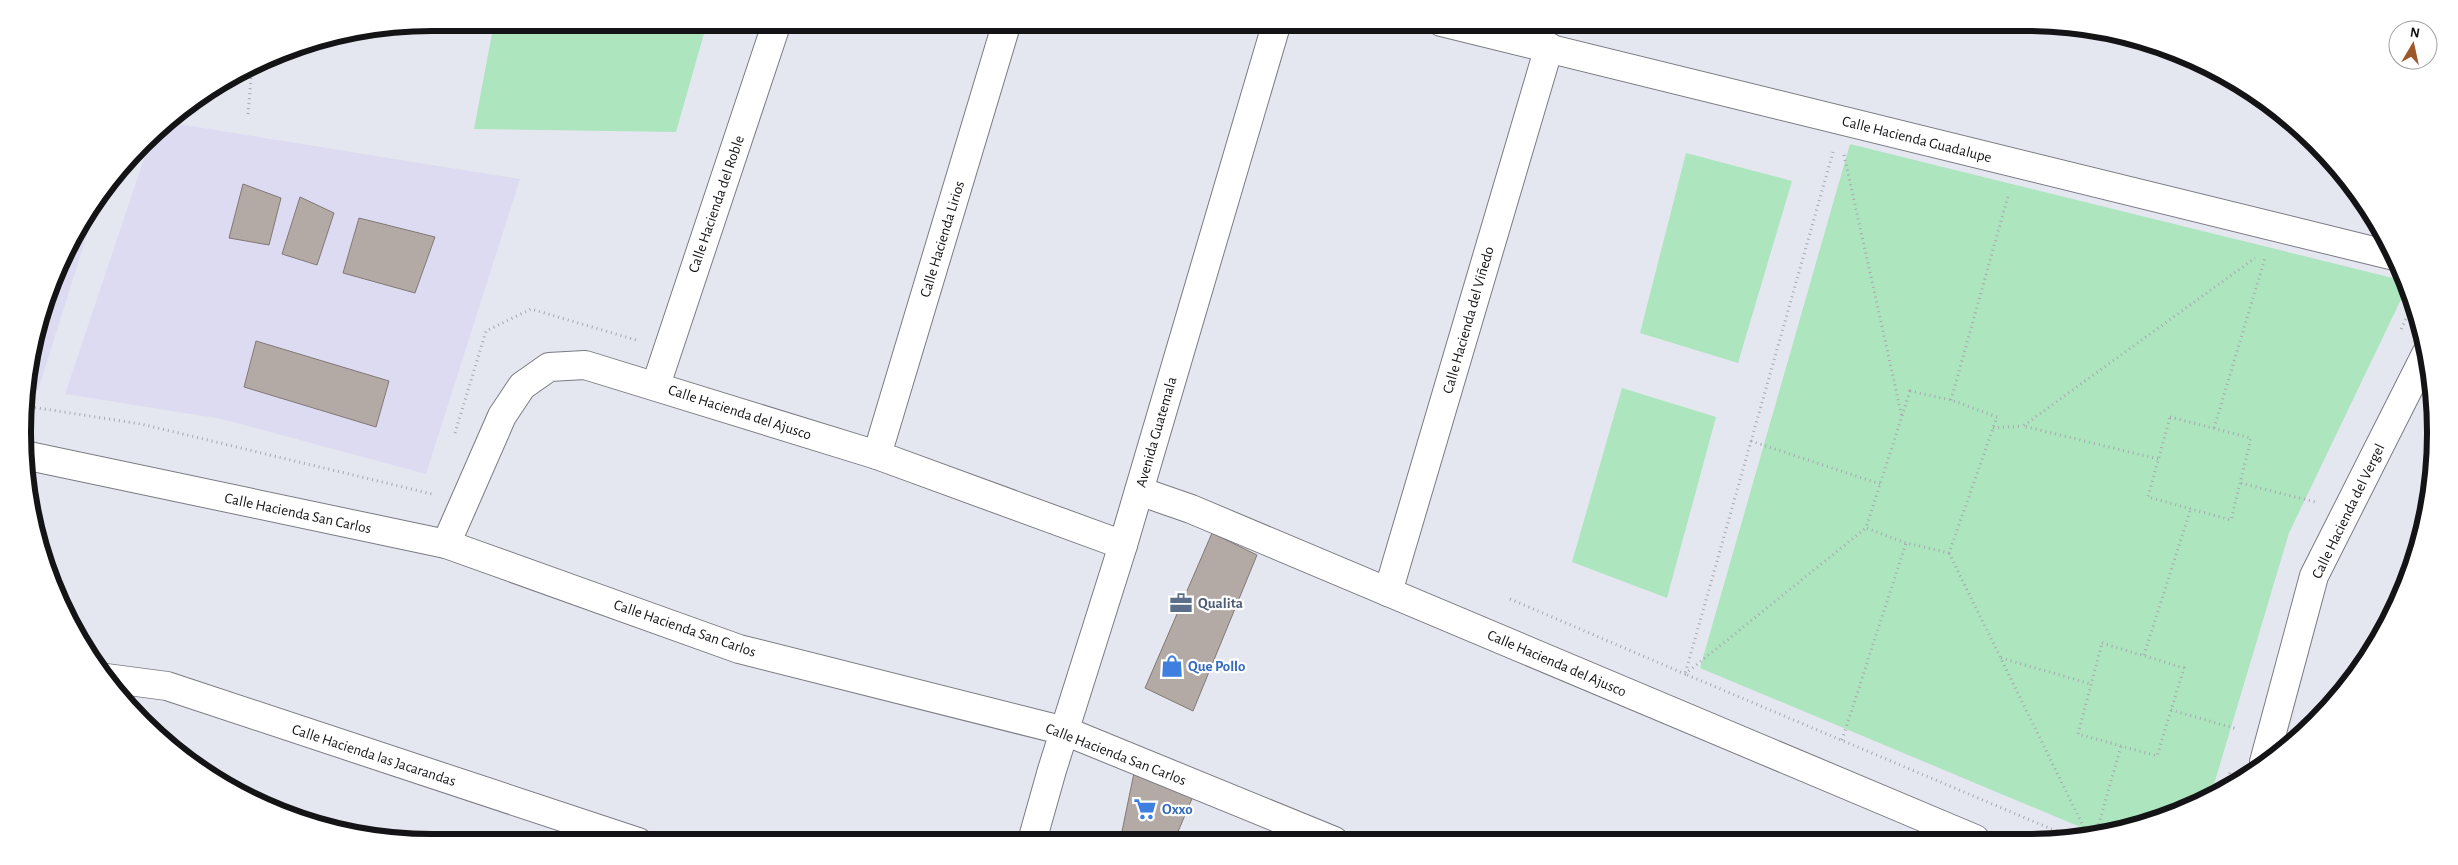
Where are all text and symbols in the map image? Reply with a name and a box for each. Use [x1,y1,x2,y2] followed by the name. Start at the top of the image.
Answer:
[2388,20,2438,70] north arrow
[2409,25,2421,41] text: N
[1841,114,1993,165] street label: Calle Hacienda Guadalupe
[686,134,747,275] street label: Calle Hacienda del Roble
[918,179,967,299] street label: Calle Hacienda Lirios
[1440,245,1497,395] street label: Calle Hacienda del Viñedo
[1134,375,1179,489] street label: Avenida Guatemala
[666,382,813,443] street label: Calle Hacienda del Ajusco
[2309,441,2388,581] street label: Calle Hacienda del Vergel
[223,491,373,536] street label: Calle Hacienda San Carlos
[1168,590,1194,616] office icon: Qualita
[1198,596,1243,611] place label: Qualita
[612,597,758,660] street label: Calle Hacienda San Carlos
[1485,627,1629,700] street label: Calle Hacienda del Ajusco
[1159,653,1185,679] shop icon: Que Pollo
[1188,659,1245,674] place label: Que Pollo
[1043,721,1188,788] street label: Calle Hacienda San Carlos
[290,722,458,789] street label: Calle Hacienda las Jacarandas
[1132,796,1158,822] supermarket icon: Oxxo
[1162,802,1193,817] place label: Oxxo

